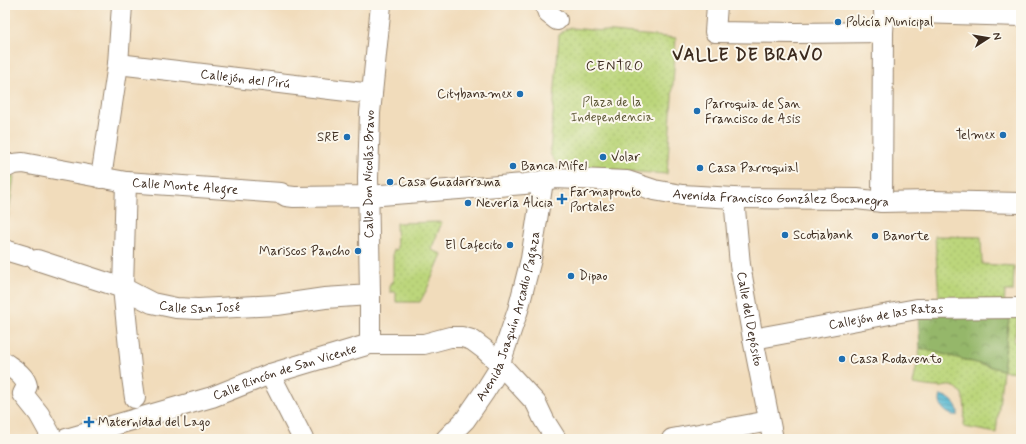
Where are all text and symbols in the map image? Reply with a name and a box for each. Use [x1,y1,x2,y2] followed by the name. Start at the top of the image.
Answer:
[846,14,933,31] place label: Policía Municipal
[833,17,843,27] marker: Policía Municipal
[968,18,1008,58] north arrow
[989,31,1004,41] text: N
[672,44,824,66] district label: VALLE DE BRAVO
[586,57,644,75] district label: CENTRO
[200,65,291,93] street label: Callejón del Pirú
[437,86,512,103] place label: Citybanamex
[515,89,525,99] marker: Citybanamex
[571,94,653,126] park label: Plaza de la Independencia
[705,96,801,128] place label: Parroquia de San Francisco de Asis
[692,106,702,116] marker: Parroquia de San Francisco de Asis
[359,109,379,238] street label: Calle Don Nicolás Bravo
[956,127,995,144] place label: Telmex
[317,129,339,146] place label: SRE
[998,130,1008,140] marker: Telmex
[342,132,352,142] marker: SRE
[611,149,641,166] place label: Volar
[598,152,608,162] marker: Volar
[521,158,587,175] place label: Banca Mifel
[708,160,798,177] place label: Casa Parroquial
[508,161,518,171] marker: Banca Mifel
[695,163,705,173] marker: Casa Parroquial
[131,174,239,200] street label: Calle Monte Alegre
[398,174,501,191] place label: Casa Guadarrama
[385,177,395,187] marker: Casa Guadarrama
[570,184,642,216] place label: Farmapronto Portales
[672,185,889,211] street label: Avenida Francisco González Bocanegra
[557,194,567,204] marker: Farmapronto Portales
[476,195,553,212] place label: Nevería Alicia
[463,198,473,208] marker: Nevería Alicia
[793,227,853,244] place label: Scotiabank
[883,228,930,245] place label: Banorte
[472,230,544,405] street label: Avenida Joaquín Arcadio Pagaza
[780,230,790,240] marker: Scotiabank
[870,231,880,241] marker: Banorte
[445,237,502,254] place label: El Cafecito
[505,240,515,250] marker: El Cafecito
[259,243,350,260] place label: Mariscos Pancho
[353,246,363,256] marker: Mariscos Pancho
[579,268,607,285] place label: Dipao
[733,270,767,368] street label: Calle del Depósito
[566,271,576,281] marker: Dipao
[158,296,240,318] street label: Calle San José
[827,300,944,334] street label: Callejón de las Ratas
[210,340,359,404] street label: Calle Rincón de San Vicente
[850,351,942,368] place label: Casa Rodavento
[837,354,847,364] marker: Casa Rodavento
[98,414,211,431] place label: Maternidad del Lago
[83,416,95,428] marker: Maternidad del Lago

